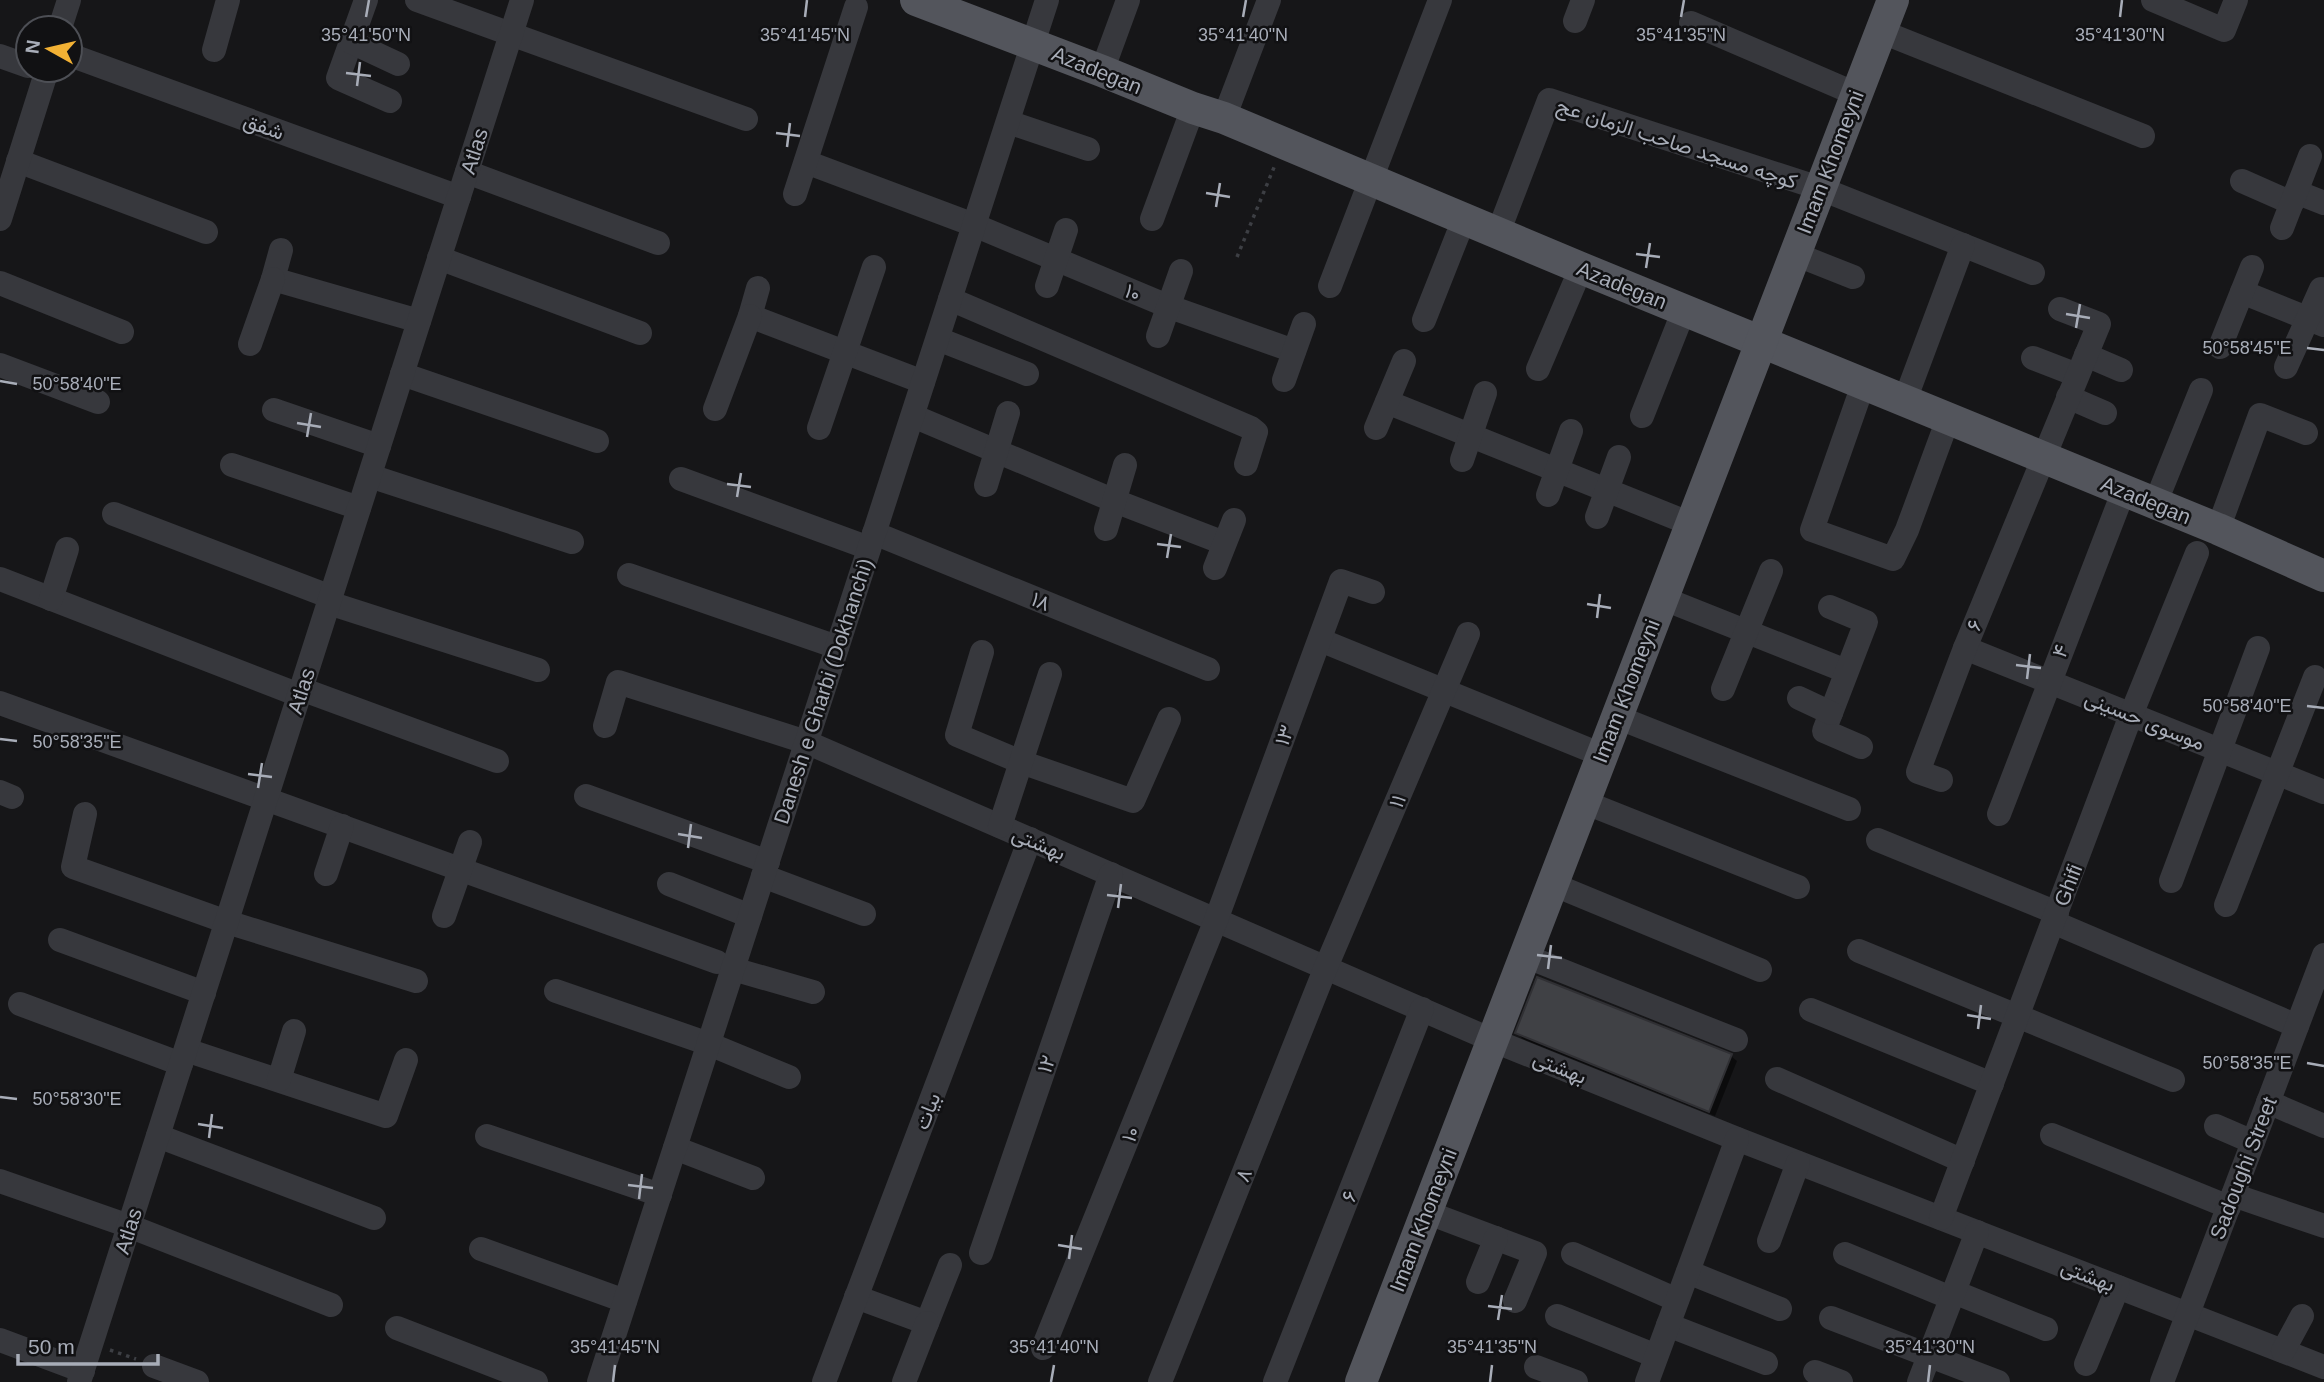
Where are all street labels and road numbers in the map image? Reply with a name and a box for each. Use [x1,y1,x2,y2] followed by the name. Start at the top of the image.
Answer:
[1049,42,1145,98] street label: Azadegan
[1792,87,1868,237] street label: Imam Khomeyni
[1553,93,1800,196] street label: کوچه مسجد صاحب الزمان عج
[240,108,287,145] street label: شفق
[456,125,492,177] street label: Atlas
[1574,257,1670,313] street label: Azadegan
[1122,279,1144,305] street label: ۱۰
[2098,472,2194,528] street label: Azadegan
[769,555,877,827] street label: Danesh e Gharbi (Dokhanchi)
[1028,587,1054,615] street label: ۱۸
[1588,616,1664,766] street label: Imam Khomeyni
[1961,616,1987,634] street label: ۶
[2047,641,2073,661] street label: ۴
[283,665,319,717] street label: Atlas
[2081,686,2208,756] street label: موسوی حسینی
[1270,722,1298,748] street label: ۱۳
[1384,791,1410,811] street label: ۱۱
[1008,822,1069,866] street label: بهشتی
[2050,861,2086,909] street label: Ghifi
[1529,1046,1590,1090] street label: بهشتی
[1032,1052,1060,1076] street label: ۱۲
[910,1089,945,1133] street label: بیات
[2205,1093,2281,1242] street label: Sadoughi Street
[1117,1123,1143,1145] street label: ۱۰
[1385,1145,1461,1295] street label: Imam Khomeyni
[1230,1165,1256,1185] street label: ۸
[1336,1187,1362,1205] street label: ۶
[110,1205,146,1257] street label: Atlas
[2057,1254,2118,1298] street label: بهشتی

